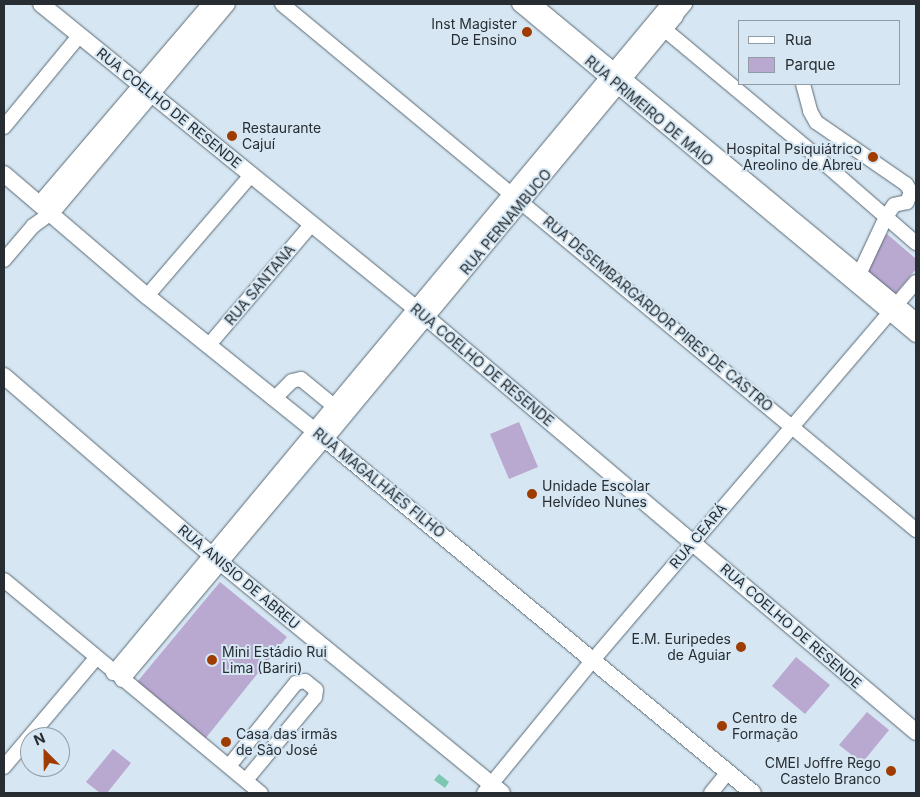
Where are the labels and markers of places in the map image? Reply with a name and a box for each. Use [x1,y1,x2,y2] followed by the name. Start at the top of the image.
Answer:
[431,16,517,48] place label: Inst Magister De Ensino
[521,26,533,38] marker: Inst Magister De Ensino
[242,120,321,152] place label: Restaurante Cajuí
[226,130,238,142] marker: Restaurante Cajuí
[726,141,862,174] place label: Hospital Psiquiátrico Areolino de Abreu
[866,150,880,164] marker: Hospital Psiquiátrico Areolino de Abreu
[542,478,650,511] place label: Unidade Escolar Helvídeo Nunes
[526,488,538,500] marker: Unidade Escolar Helvídeo Nunes
[632,631,731,664] place label: E.M. Euripedes de Aguiar
[735,641,747,653] marker: E.M. Euripedes de Aguiar
[222,644,327,676] place label: Mini Estádio Rui Lima (Bariri)
[206,654,218,666] marker: Mini Estádio Rui Lima (Bariri)
[732,710,798,742] place label: Centro de Formação
[716,720,728,732] marker: Centro de Formação
[236,726,337,759] place label: Casa das irmãs de São José
[220,736,232,748] marker: Casa das irmãs de São José
[765,755,881,788] place label: CMEI Joffre Rego Castelo Branco
[885,765,897,777] marker: CMEI Joffre Rego Castelo Branco

